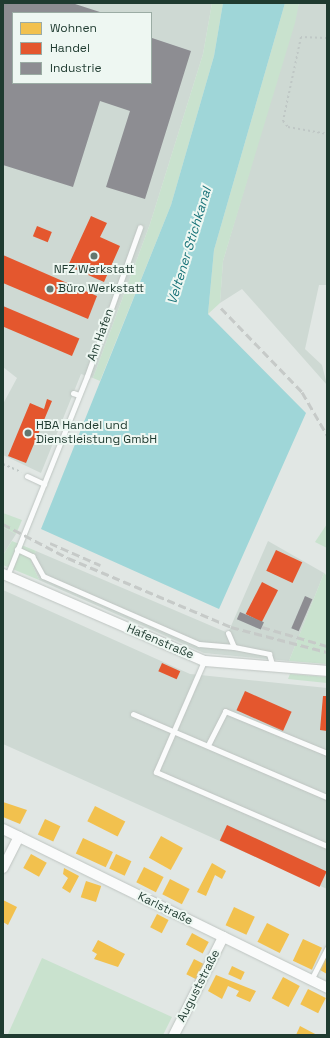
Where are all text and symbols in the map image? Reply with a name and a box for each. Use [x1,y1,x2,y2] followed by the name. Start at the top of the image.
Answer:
[12,12,152,84] legend
[50,20,97,36] text: Wohnen
[50,40,90,56] text: Handel
[50,60,102,76] text: Industrie
[165,186,215,306] water label: Veltener Stichkanal
[89,251,99,261] marker: NFZ Werkstatt
[54,263,134,277] place label: NFZ Werkstatt
[58,282,144,296] place label: Büro Werkstatt
[45,284,55,294] marker: Büro Werkstatt
[85,307,117,363] street label: Am Hafen
[36,419,157,447] place label: HBA Handel und Dienstleistung GmbH
[23,428,33,438] marker: HBA Handel und Dienstleistung GmbH
[124,621,196,663] street label: Hafenstraße
[135,890,195,928] street label: Karlstraße
[175,947,223,1025] street label: Auguststraße

